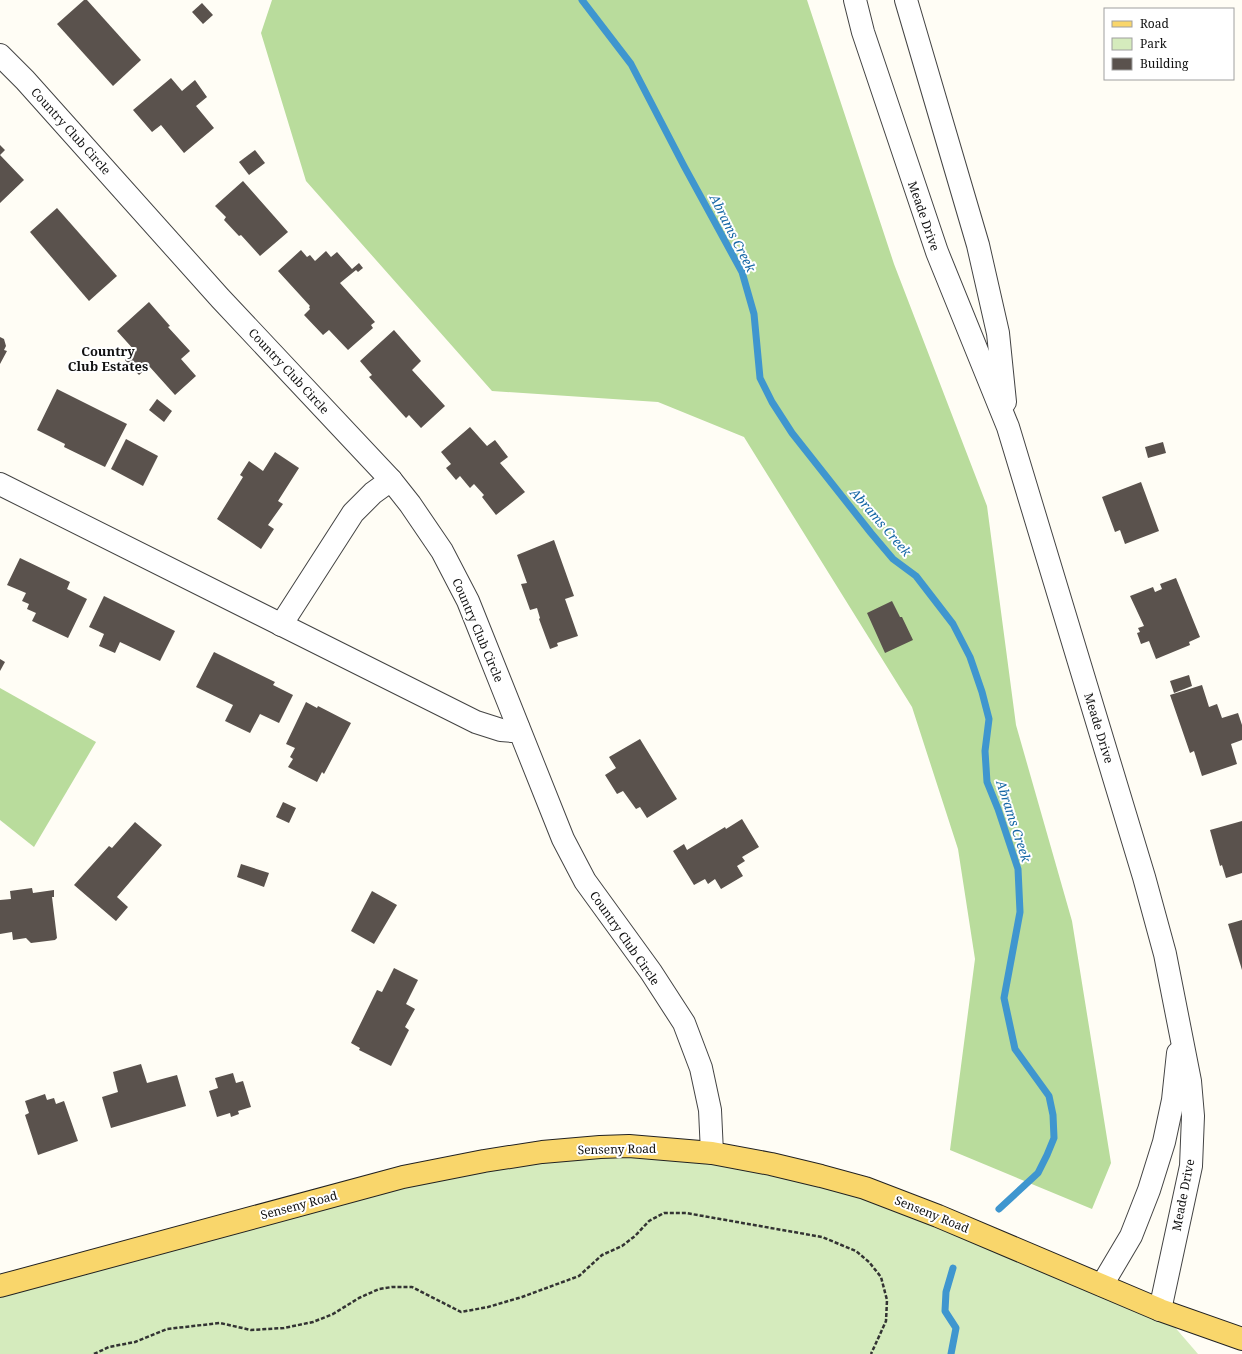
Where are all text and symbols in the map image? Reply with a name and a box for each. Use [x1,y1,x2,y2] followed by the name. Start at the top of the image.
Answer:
[1104,8,1234,80] legend
[1140,15,1170,32] text: Road
[1140,35,1168,52] text: Park
[1140,55,1189,72] text: Building
[27,84,115,178] street label: Country Club Circle
[904,179,944,253] street label: Meade Drive
[705,190,761,276] water label: Abrams Creek
[245,324,333,418] street label: Country Club Circle
[68,342,148,375] district label: Country Club Estates
[846,483,916,560] water label: Abrams Creek
[448,575,508,685] street label: Country Club Circle
[1080,691,1118,765] street label: Meade Drive
[992,777,1036,865] water label: Abrams Creek
[586,887,664,989] street label: Country Club Circle
[577,1140,657,1158] street label: Senseny Road
[1168,1158,1198,1232] street label: Meade Drive
[259,1186,340,1223] street label: Senseny Road
[892,1191,972,1237] street label: Senseny Road

